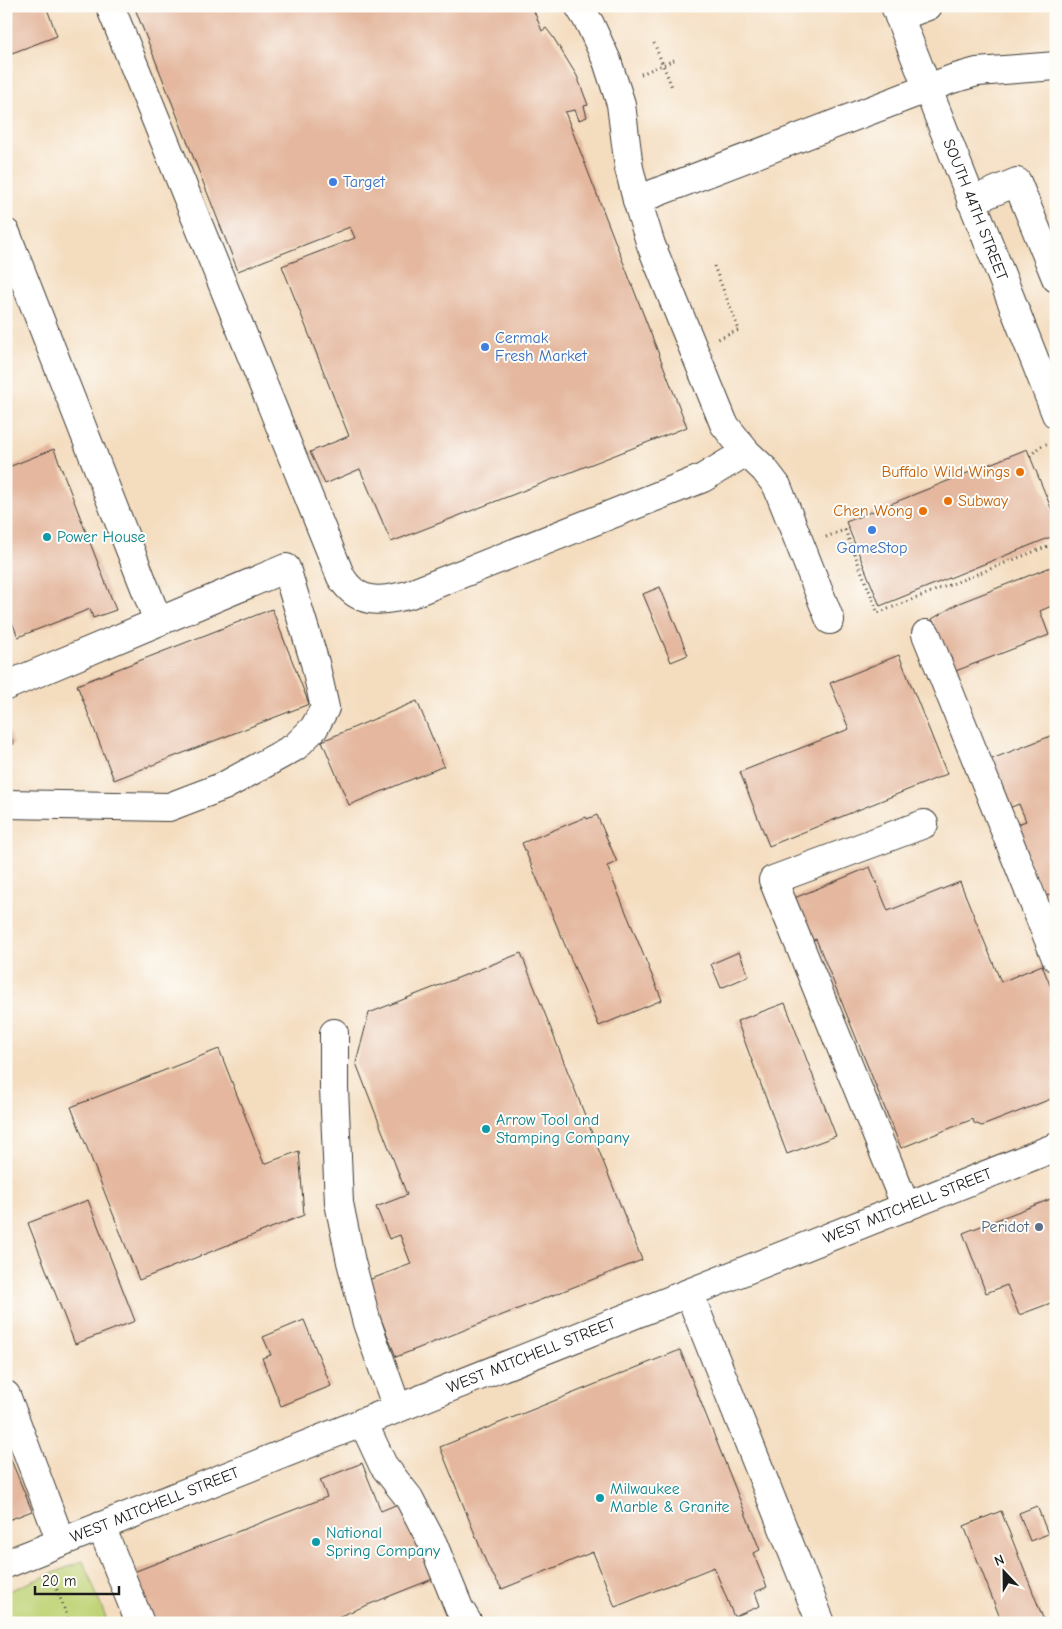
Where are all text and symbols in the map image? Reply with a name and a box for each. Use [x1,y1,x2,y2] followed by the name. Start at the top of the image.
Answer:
[939,136,1012,284] street label: SOUTH 44TH STREET
[343,173,385,191] place label: Target
[327,176,339,188] marker: Target
[495,329,587,365] place label: Cermak Fresh Market
[479,341,491,353] marker: Cermak Fresh Market
[881,463,1010,481] place label: Buffalo Wild Wings
[1014,466,1026,478] marker: Buffalo Wild Wings
[958,492,1009,510] place label: Subway
[942,495,954,507] marker: Subway
[833,502,913,520] place label: Chen Wong
[917,505,929,517] marker: Chen Wong
[866,524,878,536] marker: GameStop
[57,528,145,546] place label: Power House
[41,531,53,543] marker: Power House
[837,539,907,557] place label: GameStop
[496,1111,630,1147] place label: Arrow Tool and Stamping Company
[480,1123,492,1135] marker: Arrow Tool and Stamping Company
[820,1164,995,1248] street label: WEST MITCHELL STREET
[981,1218,1029,1236] place label: Peridot
[1033,1221,1045,1233] marker: Peridot
[444,1314,619,1397] street label: WEST MITCHELL STREET
[68,1463,242,1547] street label: WEST MITCHELL STREET
[610,1480,729,1516] place label: Milwaukee Marble & Granite
[594,1492,606,1504] marker: Milwaukee Marble & Granite
[326,1524,441,1560] place label: National Spring Company
[310,1536,322,1548] marker: National Spring Company
[980,1546,1030,1596] north arrow
[992,1551,1007,1570] text: N
[35,1564,119,1596] scale bar
[42,1572,76,1590] text: 20 m

